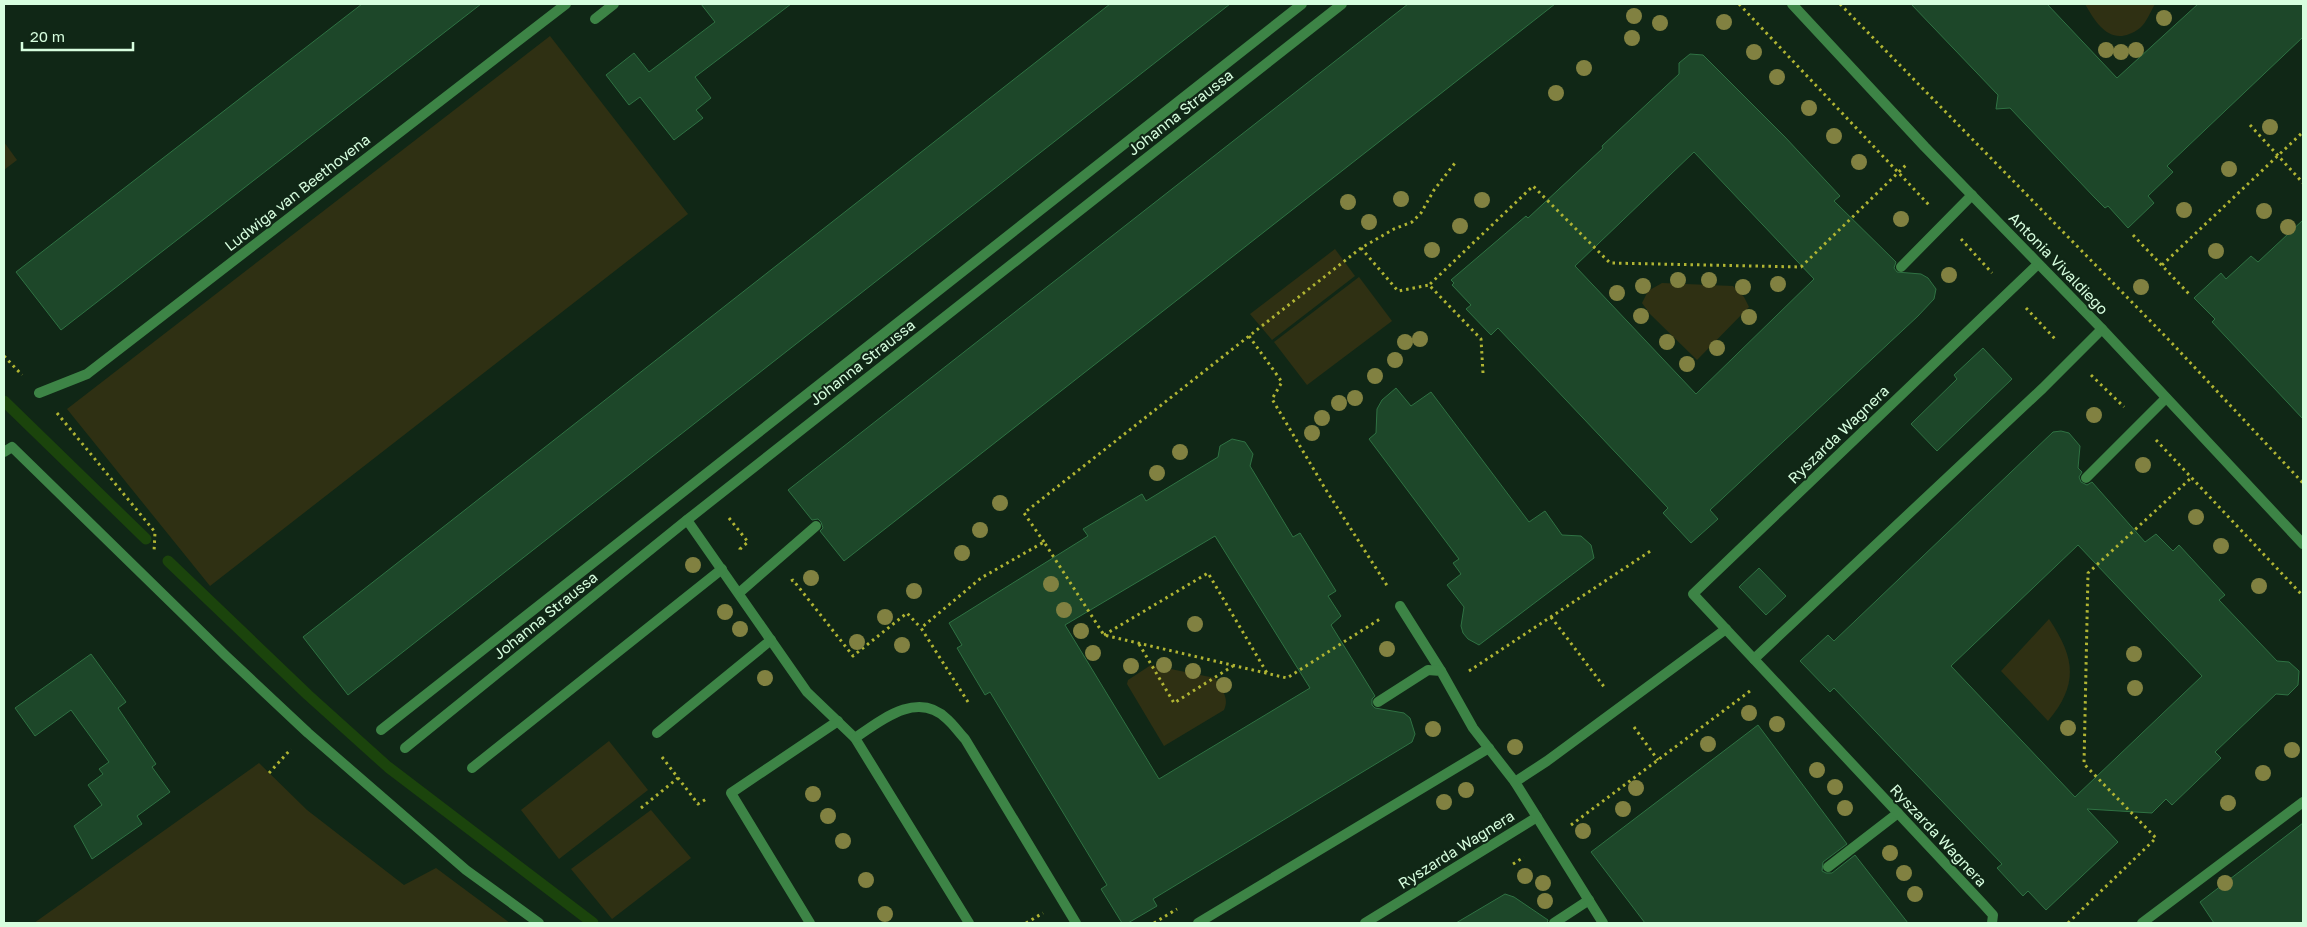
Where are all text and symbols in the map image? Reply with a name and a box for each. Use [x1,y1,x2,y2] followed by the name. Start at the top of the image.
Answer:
[22,20,134,52] scale bar
[30,27,65,45] text: 20 m
[1124,65,1236,159] street label: Johanna Straussa
[221,130,373,254] street label: Ludwiga van Beethovena
[2006,208,2112,318] street label: Antonia Vivaldiego
[806,315,918,409] street label: Johanna Straussa
[1784,381,1892,487] street label: Ryszarda Wagnera
[489,568,601,662] street label: Johanna Straussa
[1887,780,1991,890] street label: Ryszarda Wagnera
[1395,806,1517,892] street label: Ryszarda Wagnera

